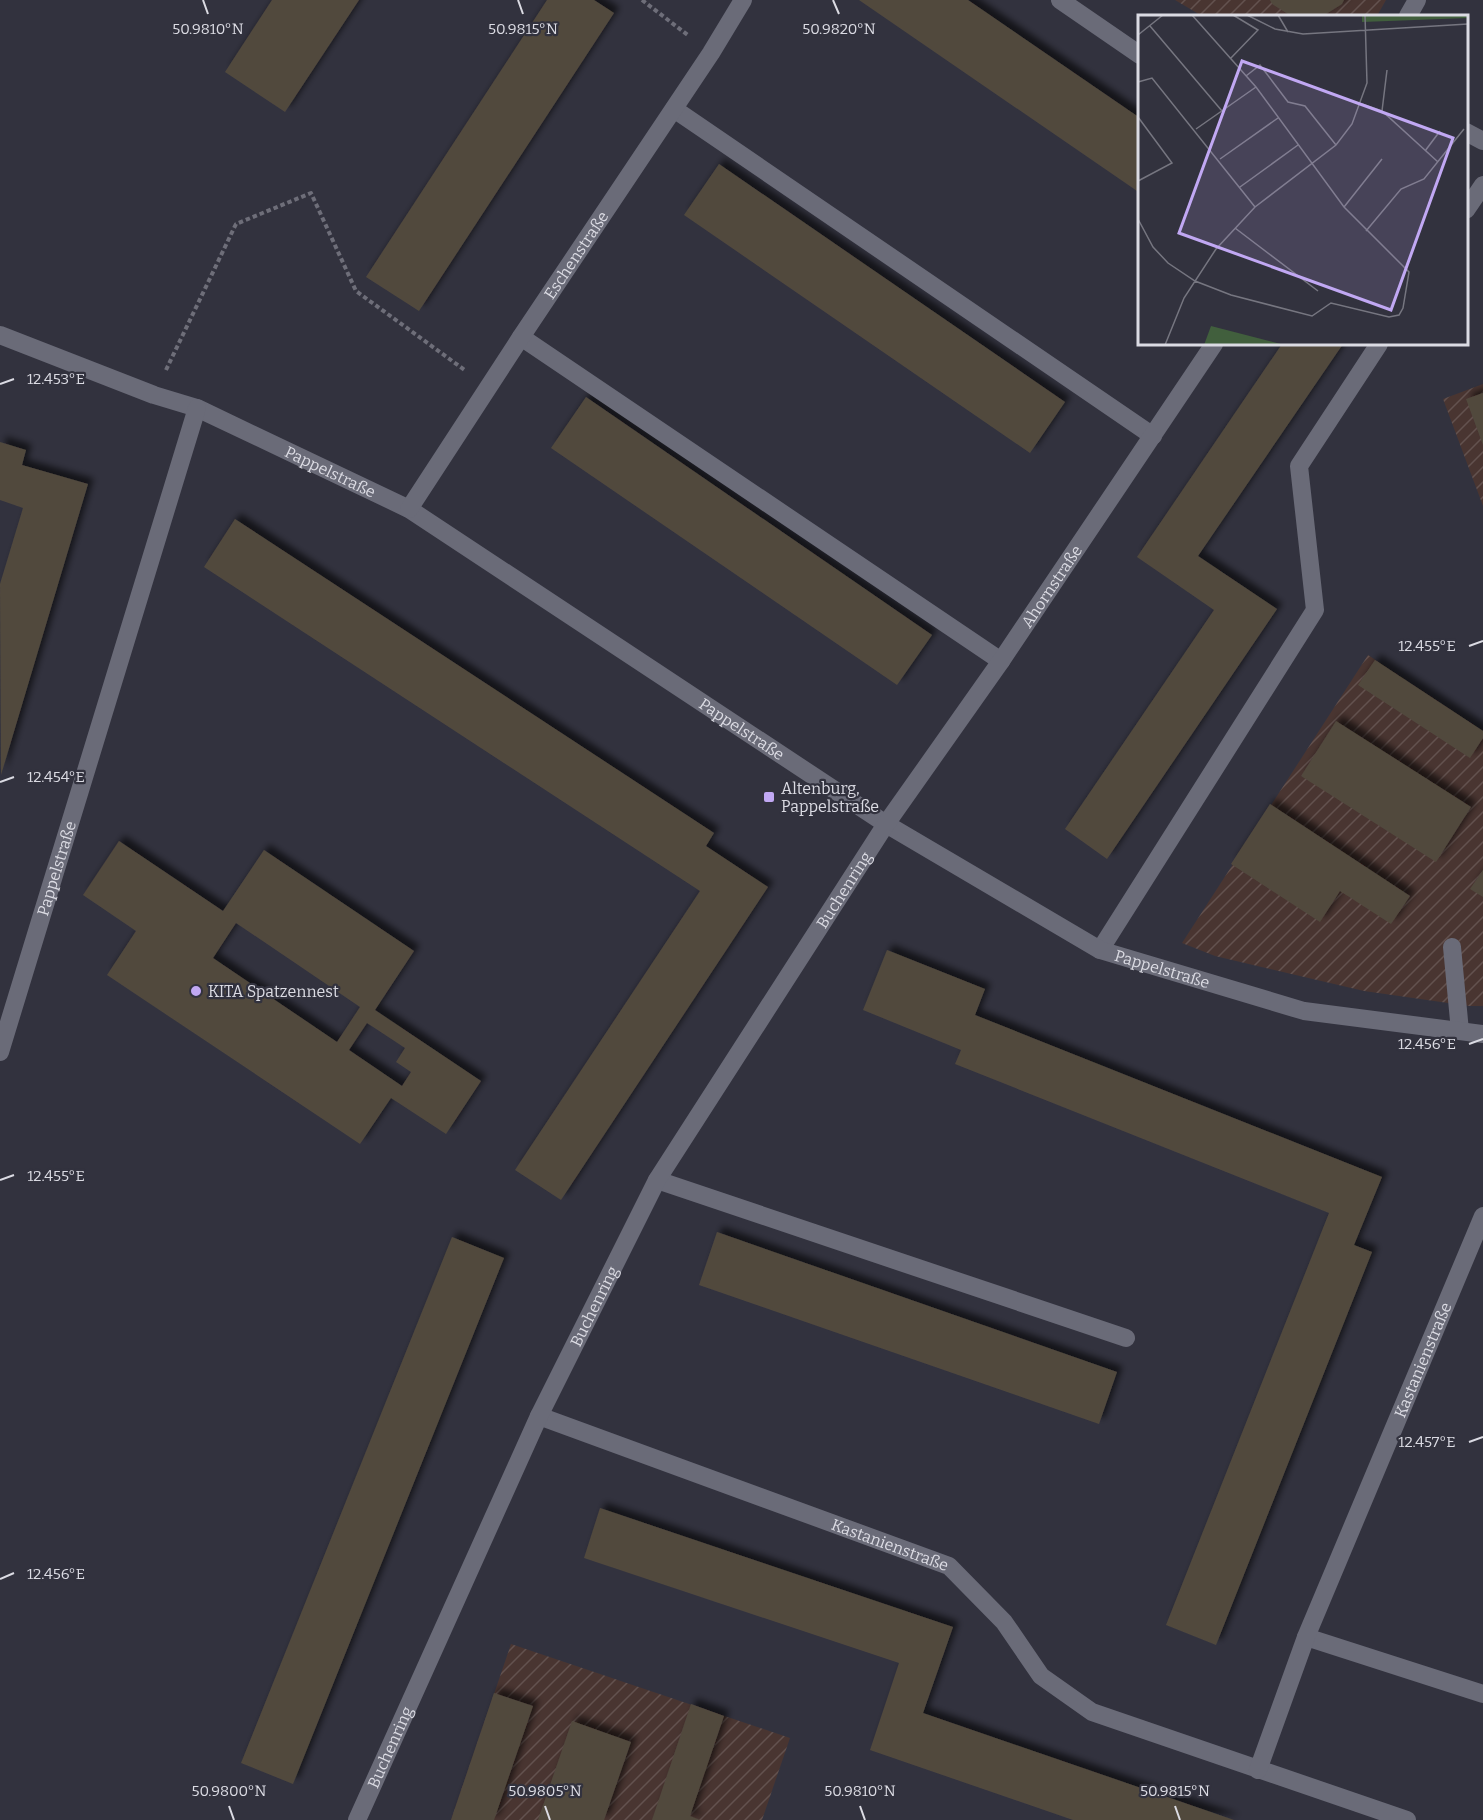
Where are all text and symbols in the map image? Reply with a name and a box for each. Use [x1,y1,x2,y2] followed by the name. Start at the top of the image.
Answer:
[1138,15,1468,345] inset map
[172,20,244,38] text: 50.9810°N
[488,20,558,38] text: 50.9815°N
[802,20,876,38] text: 50.9820°N
[540,207,612,303] street label: Eschenstraße
[27,370,85,388] text: 12.453°E
[282,442,379,501] street label: Pappelstraße
[1017,541,1086,631] street label: Ahornstraße
[1398,637,1456,655] text: 12.455°E
[696,694,788,764] street label: Pappelstraße
[27,768,85,786] text: 12.454°E
[781,779,879,816] place label: Altenburg, Pappelstraße
[762,790,776,804] marker: Altenburg, Pappelstraße
[33,819,80,918] street label: Pappelstraße
[812,848,875,932] street label: Buchenring
[1113,945,1212,992] street label: Pappelstraße
[208,982,339,1001] place label: KITA Spatzennest
[189,984,203,998] marker: KITA Spatzennest
[1398,1035,1456,1053] text: 12.456°E
[27,1167,85,1185] text: 12.455°E
[566,1263,622,1349] street label: Buchenring
[1390,1299,1455,1420] street label: Kastanienstraße
[1398,1433,1456,1451] text: 12.457°E
[829,1514,951,1575] street label: Kastanienstraße
[27,1565,85,1583] text: 12.456°E
[363,1703,417,1791] street label: Buchenring
[192,1782,267,1800] text: 50.9800°N
[508,1782,582,1800] text: 50.9805°N
[824,1782,896,1800] text: 50.9810°N
[1140,1782,1210,1800] text: 50.9815°N

